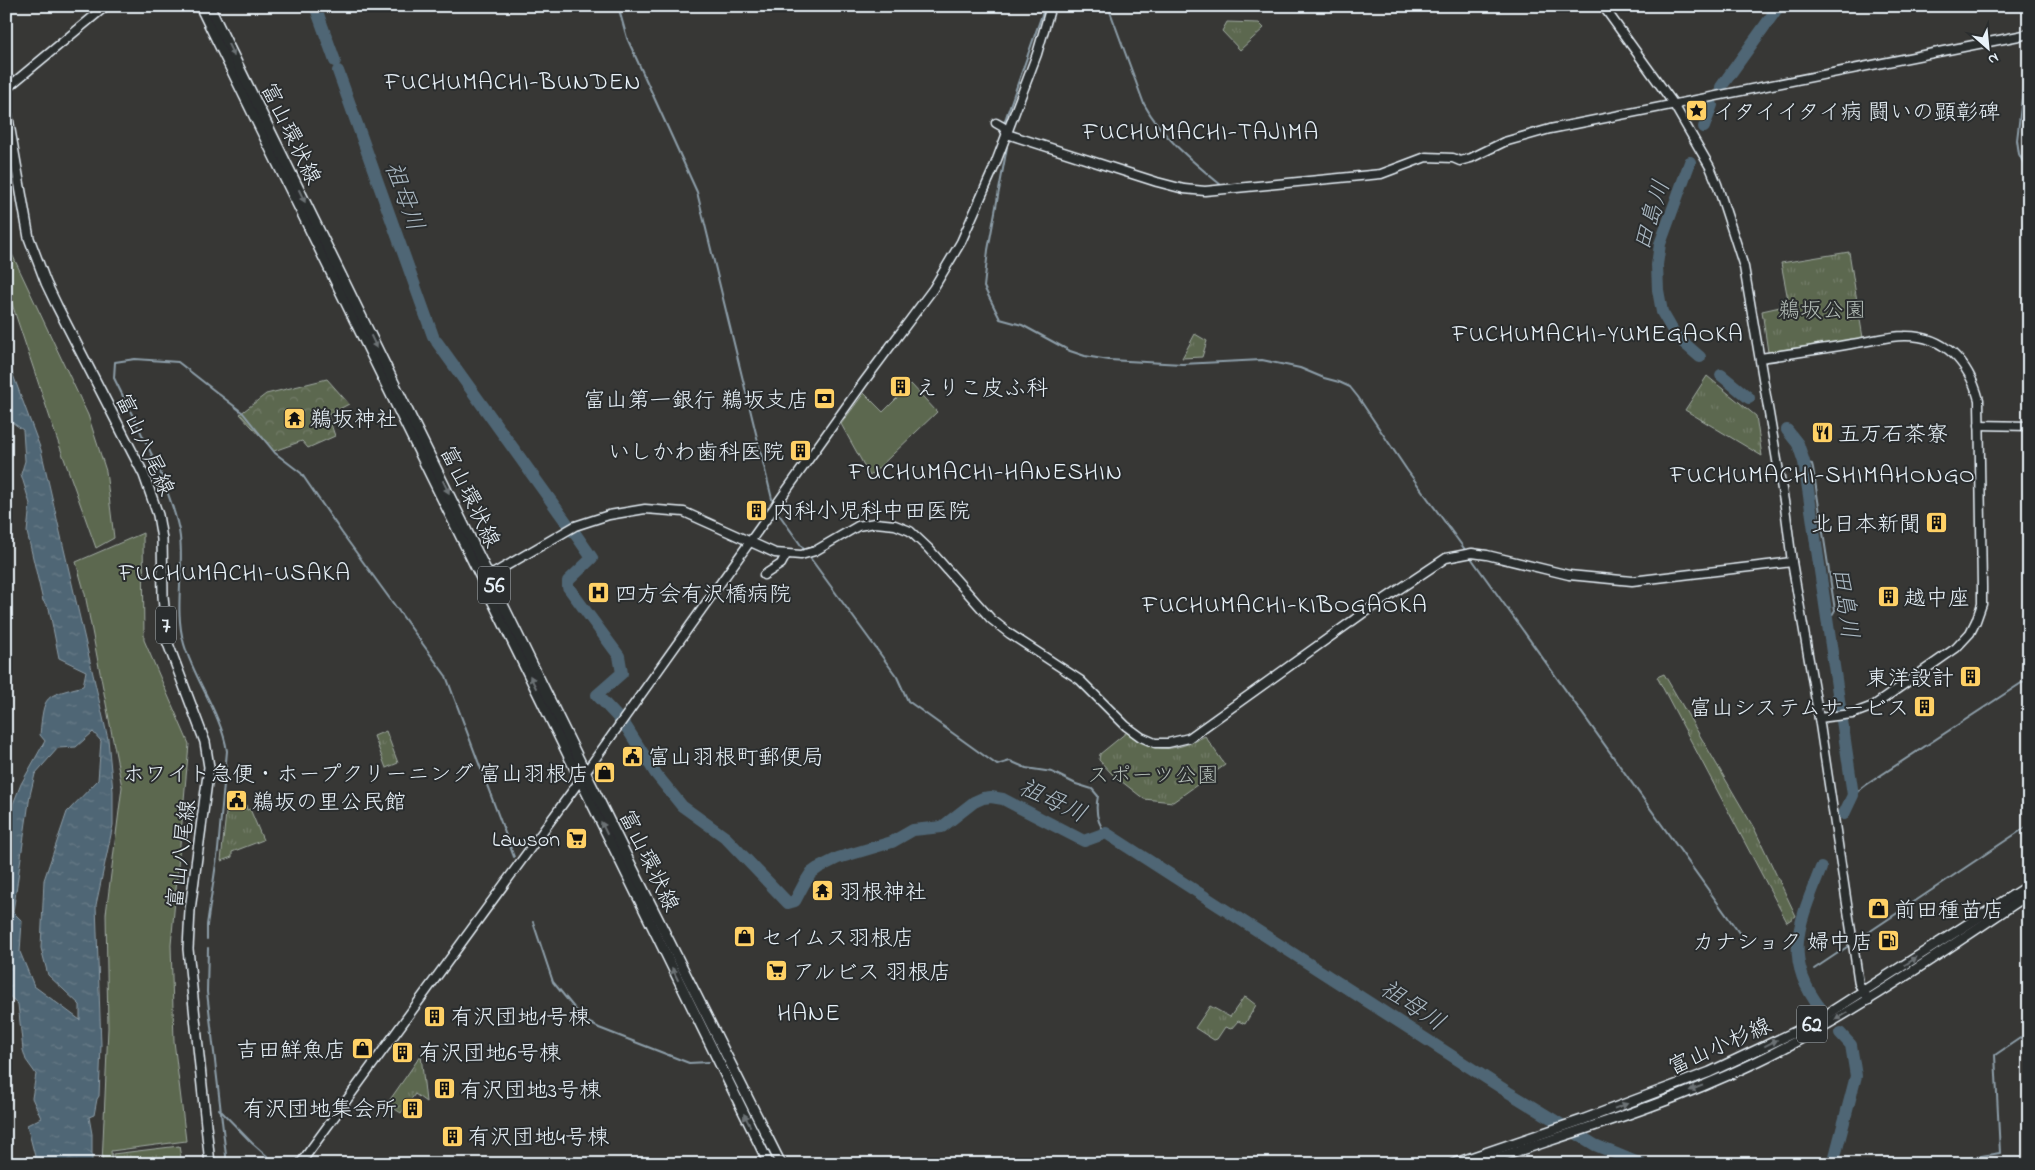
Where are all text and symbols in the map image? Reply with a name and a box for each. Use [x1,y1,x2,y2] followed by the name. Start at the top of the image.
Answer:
[1962,22,2012,72] north arrow
[227,43,235,57] one-way arrow
[1984,47,2002,70] text: N
[384,66,642,101] district label: FUCHUMACHI-BUNDEN
[251,78,328,191] street label: 富山環状線
[1713,98,2000,130] place label: イタイイタイ病 闘いの顕彰碑
[1685,99,1709,123] place icon: イタイイタイ病 闘いの顕彰碑
[1082,116,1319,151] district label: FUCHUMACHI-TAJIMA
[374,157,431,237] water label: 祖母川
[1626,176,1681,255] water label: 田島川
[299,189,307,203] one-way arrow
[1778,296,1866,328] park label: 鵜坂公園
[1451,318,1744,353] district label: FUCHUMACHI-YUMEGAOKA
[370,334,378,349] one-way arrow
[916,374,1048,406] place label: えりこ皮ふ科
[888,375,912,399] building icon: えりこ皮ふ科
[583,386,809,418] place label: 富山第一銀行 鵜坂支店
[813,387,837,411] bank icon: 富山第一銀行 鵜坂支店
[106,389,181,502] street label: 富山八尾線
[310,405,398,437] place label: 鵜坂神社
[282,406,306,430] temple icon: 鵜坂神社
[1838,420,1948,452] place label: 五万石茶寮
[1810,421,1834,445] restaurant icon: 五万石茶寮
[608,438,784,470] place label: いしかわ歯科医院
[788,439,812,463] building icon: いしかわ歯科医院
[430,441,507,554] street label: 富山環状線
[848,456,1123,491] district label: FUCHUMACHI-HANESHIN
[1669,459,1976,494] district label: FUCHUMACHI-SHIMAHONGO
[442,480,450,495] one-way arrow
[772,497,970,529] place label: 内科小児科中田医院
[744,498,768,522] building icon: 内科小児科中田医院
[1811,510,1921,542] place label: 北日本新聞
[1925,511,1949,535] building icon: 北日本新聞
[118,557,351,592] district label: FUCHUMACHI-USAKA
[1821,565,1866,641] water label: 田島川
[478,566,510,604] road number: 56
[615,580,791,612] place label: 四方会有沢橋病院
[587,581,611,605] hospital icon: 四方会有沢橋病院
[1904,584,1970,616] place label: 越中座
[1876,585,1900,609] building icon: 越中座
[1141,589,1428,624] district label: FUCHUMACHI-KIBOGAOKA
[156,606,176,644] road number: 7
[1866,664,1954,696] place label: 東洋設計
[1958,665,1982,689] building icon: 東洋設計
[528,675,537,690] one-way arrow
[1689,694,1909,726] place label: 富山システムサービス
[1913,695,1937,719] building icon: 富山システムサービス
[648,743,824,775] place label: 富山羽根町郵便局
[620,744,644,768] public building icon: 富山羽根町郵便局
[122,760,589,792] place label: ホワイト急便・ホープクリーニング 富山羽根店
[593,761,617,785] shop icon: ホワイト急便・ホープクリーニング 富山羽根店
[1087,761,1219,793] park label: スポーツ公園
[1012,771,1092,833] water label: 祖母川
[252,788,406,820] place label: 鵜坂の里公民館
[224,789,248,813] public building icon: 鵜坂の里公民館
[160,798,206,911] street label: 富山八尾線
[609,805,686,918] street label: 富山環状線
[600,821,608,835] one-way arrow
[492,825,560,857] place label: Lawson
[564,826,588,850] supermarket icon: Lawson
[839,878,927,910] place label: 羽根神社
[811,879,835,903] temple icon: 羽根神社
[1894,896,2004,928] place label: 前田種苗店
[1866,897,1890,921] shop icon: 前田種苗店
[761,924,914,956] place label: セイムス羽根店
[733,925,757,949] shop icon: セイムス羽根店
[1692,928,1873,960] place label: カナショク 婦中店
[1877,929,1901,953] fuel station icon: カナショク 婦中店
[1904,956,1917,966] one-way arrow
[793,958,951,990] place label: アルビス 羽根店
[765,959,789,983] supermarket icon: アルビス 羽根店
[671,967,679,981] one-way arrow
[1372,973,1451,1041] water label: 祖母川
[777,997,841,1032] district label: HANE
[451,1003,590,1035] place label: 有沢団地1号棟
[423,1004,447,1028] building icon: 有沢団地1号棟
[1797,1006,1827,1042] road number: 62
[1663,1011,1777,1085] street label: 富山小杉線
[1835,1012,1848,1021] one-way arrow
[236,1036,346,1068] place label: 吉田鮮魚店
[350,1037,374,1061] shop icon: 吉田鮮魚店
[419,1039,561,1071] place label: 有沢団地6号棟
[1764,1039,1778,1047] one-way arrow
[391,1040,415,1064] building icon: 有沢団地6号棟
[460,1076,601,1108] place label: 有沢団地3号棟
[432,1077,456,1101] building icon: 有沢団地3号棟
[1688,1085,1703,1092] one-way arrow
[243,1095,397,1127] place label: 有沢団地集会所
[401,1096,425,1120] building icon: 有沢団地集会所
[1614,1101,1628,1109] one-way arrow
[743,1113,751,1127] one-way arrow
[468,1123,609,1155] place label: 有沢団地4号棟
[440,1124,464,1148] building icon: 有沢団地4号棟

